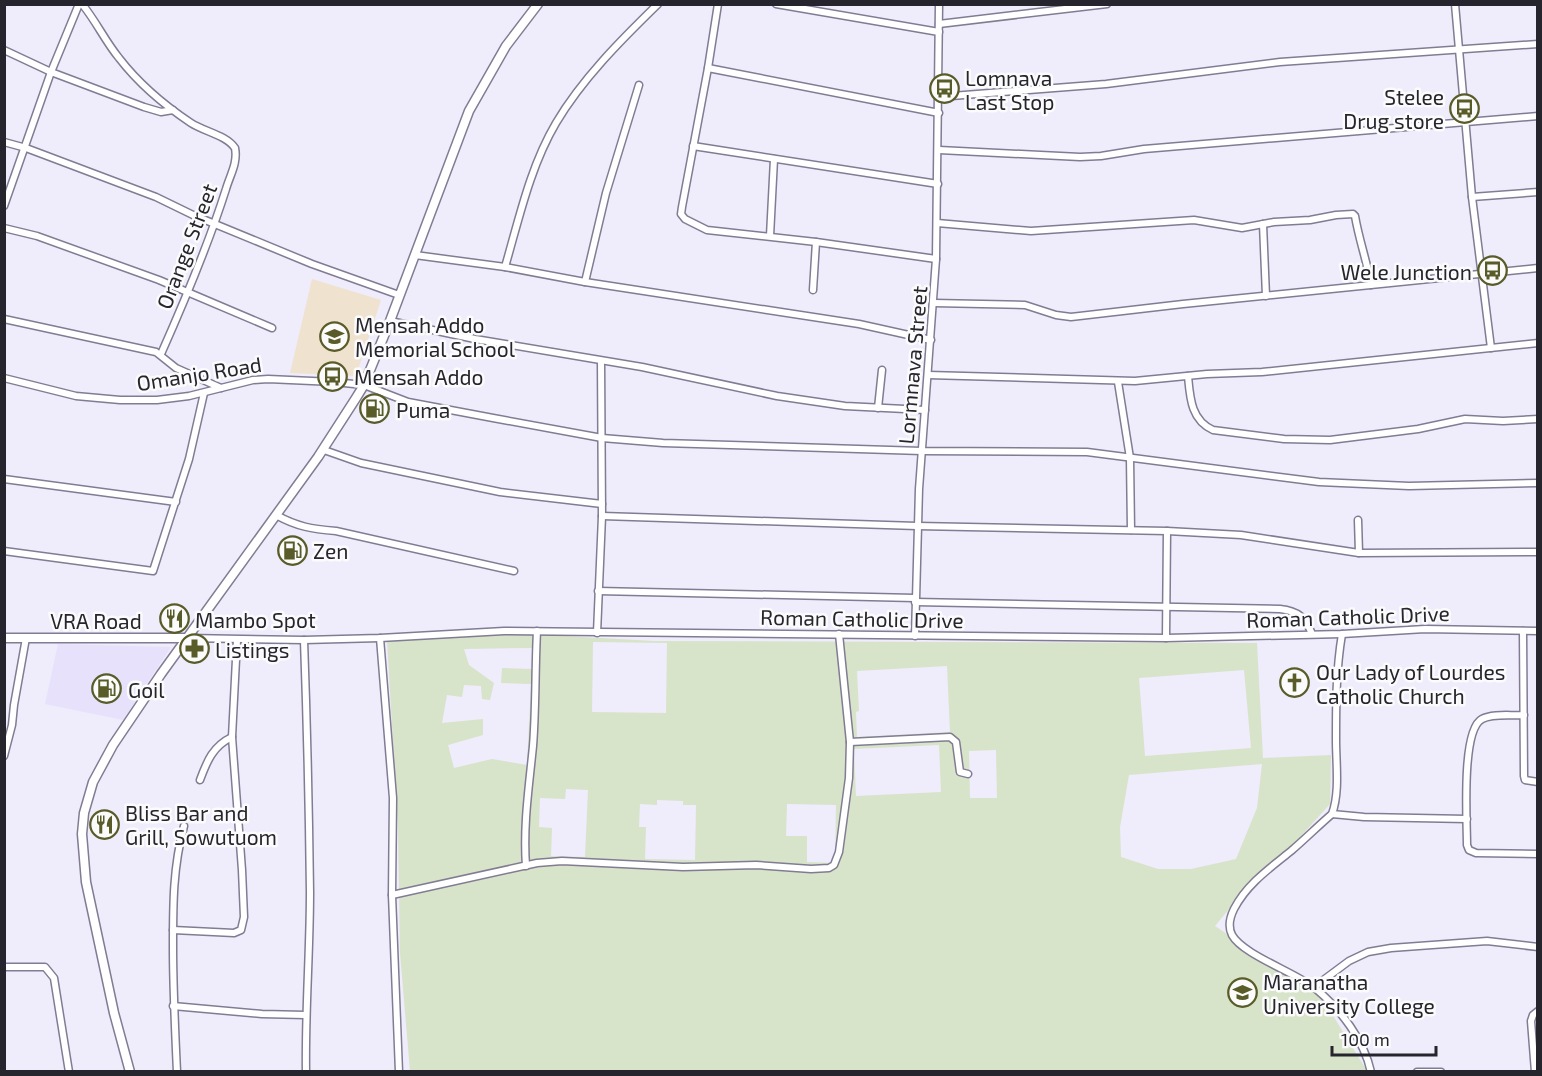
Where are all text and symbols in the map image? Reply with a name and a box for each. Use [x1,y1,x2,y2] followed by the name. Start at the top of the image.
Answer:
[965,65,1054,114] place label: Lomnava Last Stop
[928,73,960,105] bus stop icon: Lomnava Last Stop
[1343,84,1444,133] place label: Stelee Drug store
[1449,92,1481,124] bus stop icon: Stelee Drug store
[151,180,221,312] street label: Orange Street
[1477,255,1509,287] bus stop icon: Wele Junction
[1340,259,1472,284] place label: Wele Junction
[893,285,931,445] street label: Lormnava Street
[355,312,516,361] place label: Mensah Addo Memorial School
[318,320,350,352] school or university icon: Mensah Addo Memorial School
[135,351,264,396] street label: Omanjo Road
[317,360,349,392] bus stop icon: Mensah Addo
[354,364,484,389] place label: Mensah Addo
[359,393,391,425] fuel station icon: Puma
[396,397,450,422] place label: Puma
[276,534,308,566] fuel station icon: Zen
[313,538,348,563] place label: Zen
[1246,600,1450,632] street label: Roman Catholic Drive
[158,603,190,635] restaurant icon: Mambo Spot
[760,604,964,632] street label: Roman Catholic Drive
[195,607,316,632] place label: Mambo Spot
[50,608,142,633] street label: VRA Road
[178,633,210,665] pharmacy icon: Listings
[215,637,289,662] place label: Listings
[1316,659,1505,708] place label: Our Lady of Lourdes Catholic Church
[1279,667,1311,699] church icon: Our Lady of Lourdes Catholic Church
[91,673,123,705] fuel station icon: Goil
[128,677,165,702] place label: Goil
[125,800,277,849] place label: Bliss Bar and Grill, Sowutuom
[88,808,120,840] restaurant icon: Bliss Bar and Grill, Sowutuom
[1263,969,1435,1018] place label: Maranatha University College
[1226,977,1258,1009] school or university icon: Maranatha University College
[1332,1019,1436,1057] scale bar
[1341,1028,1390,1050] text: 100 m

